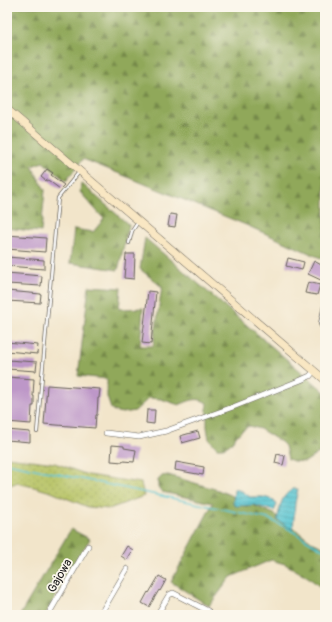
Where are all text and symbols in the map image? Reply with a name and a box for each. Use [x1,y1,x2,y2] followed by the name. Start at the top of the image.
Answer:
[44,556,76,595] street label: Gajowa

